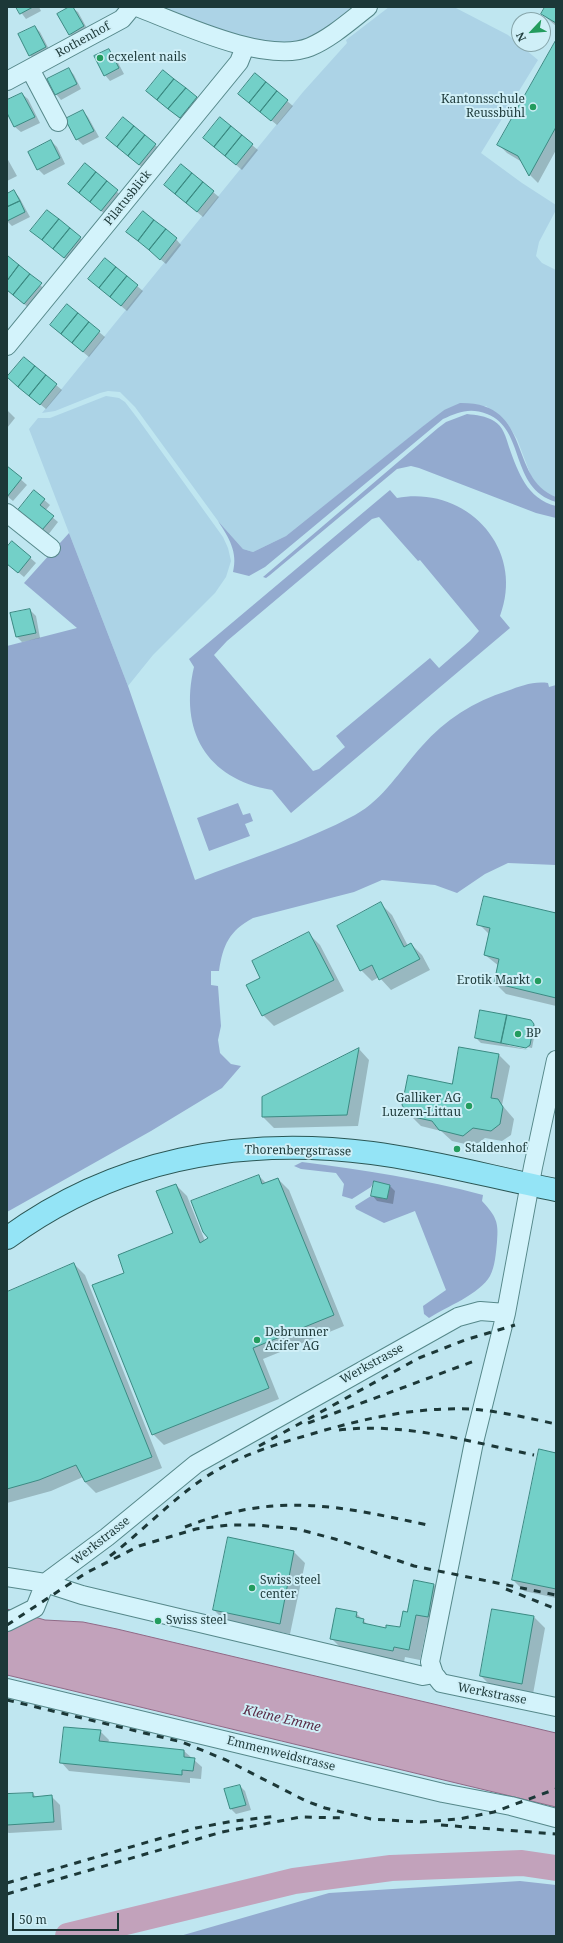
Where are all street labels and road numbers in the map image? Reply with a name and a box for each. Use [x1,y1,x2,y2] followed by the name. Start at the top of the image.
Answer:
[53,19,113,61] street label: Rothenhof
[101,168,155,228] street label: Pilatusblick
[245,1143,351,1159] street label: Thorenbergstrasse
[338,1341,406,1387] street label: Werkstrasse
[69,1514,133,1568] street label: Werkstrasse
[456,1680,528,1708] street label: Werkstrasse
[225,1734,337,1774] street label: Emmenweidstrasse

